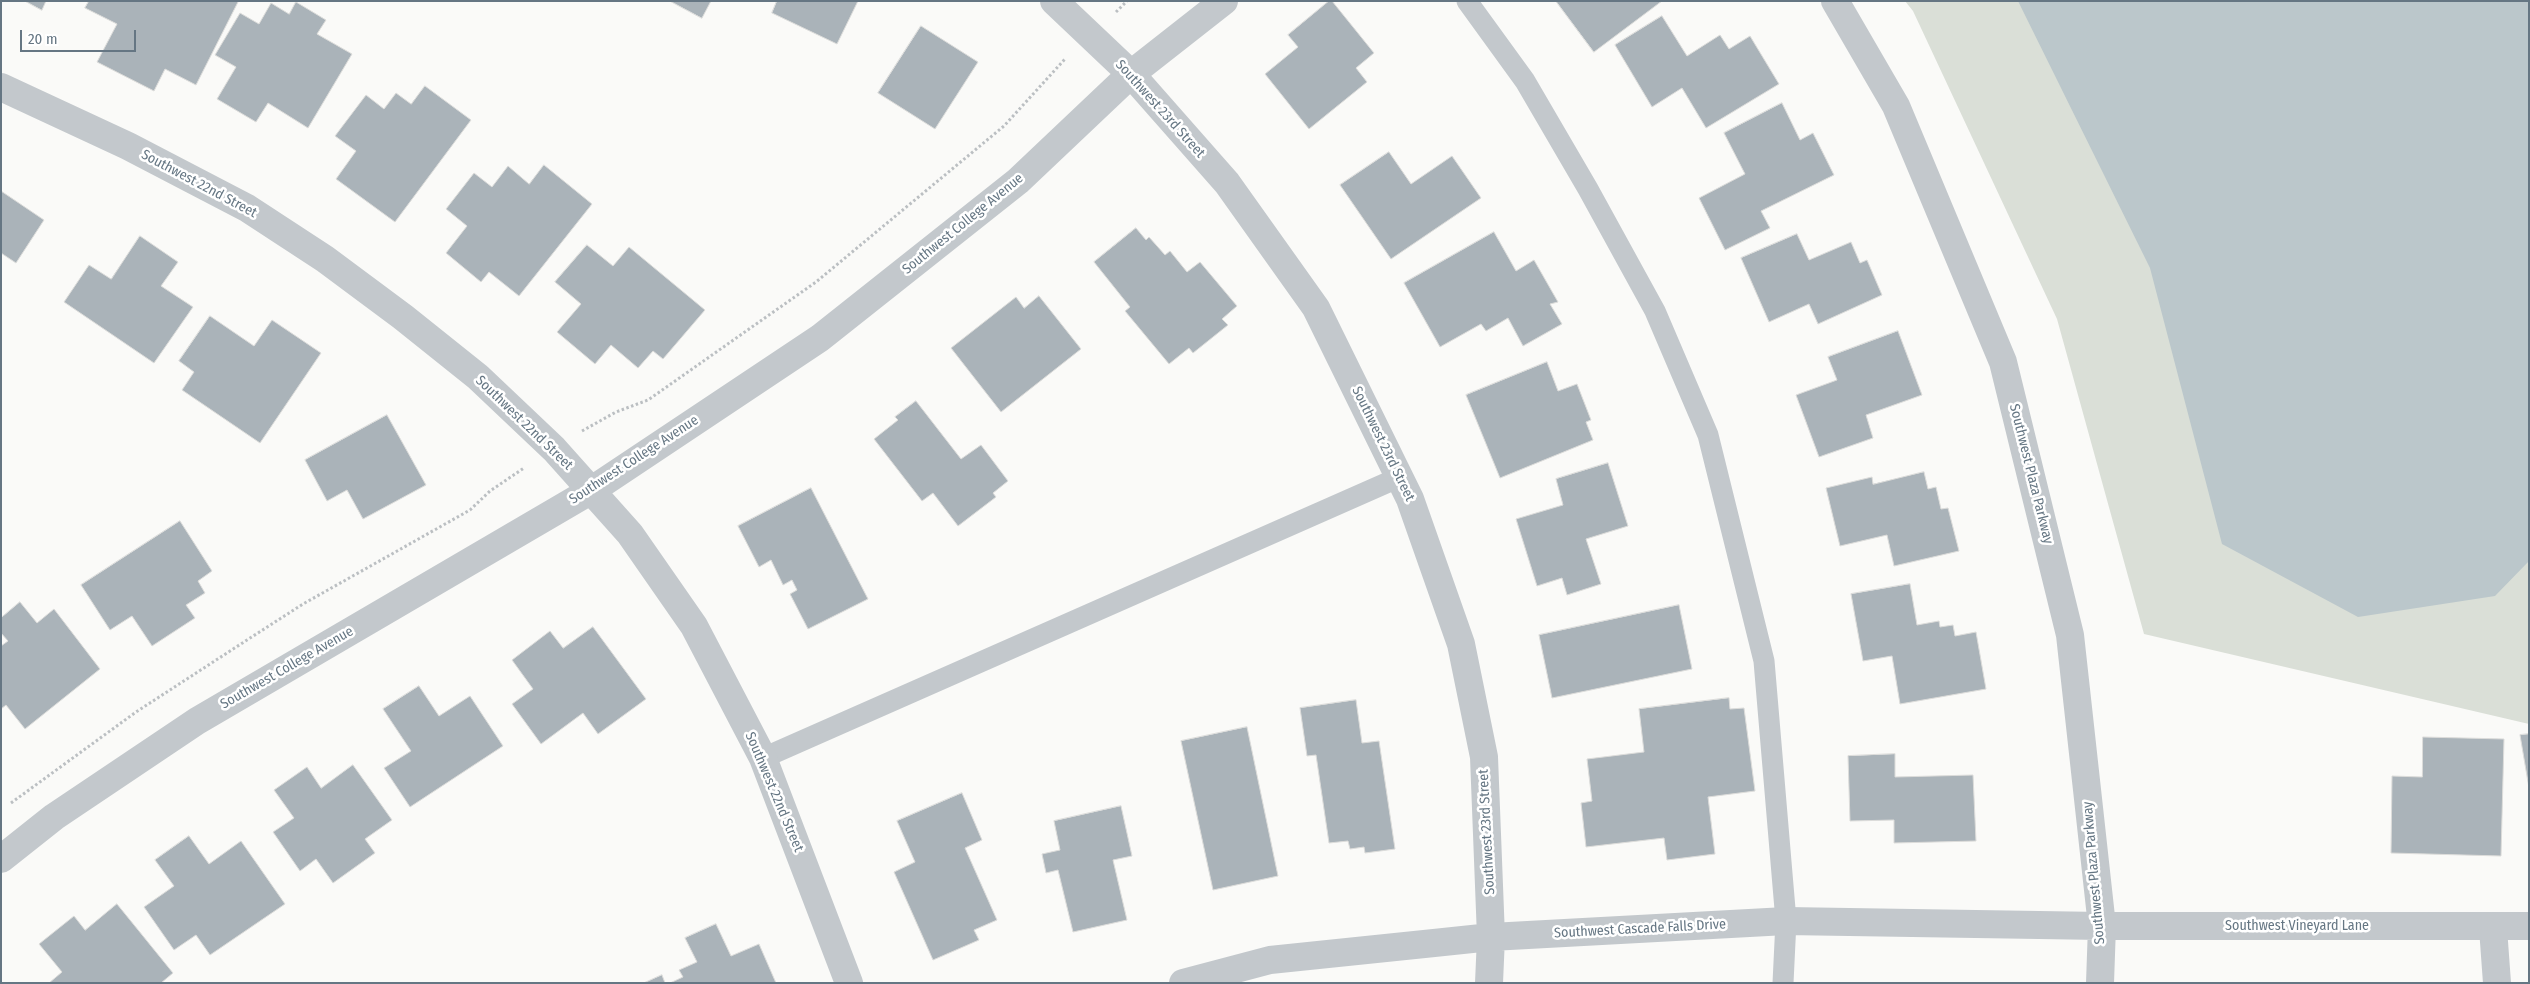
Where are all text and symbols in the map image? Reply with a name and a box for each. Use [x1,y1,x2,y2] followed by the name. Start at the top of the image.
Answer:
[22,20,139,52] scale bar
[28,30,58,48] text: 20 m
[1112,57,1208,161] street label: Southwest 23rd Street
[138,146,260,222] street label: Southwest 22nd Street
[899,170,1027,278] street label: Southwest College Avenue
[472,372,576,474] street label: Southwest 22nd Street
[1348,384,1418,504] street label: Southwest 23rd Street
[2005,402,2057,546] street label: Southwest Plaza Parkway
[566,412,702,508] street label: Southwest College Avenue
[218,623,356,713] street label: Southwest College Avenue
[741,730,807,854] street label: Southwest 22nd Street
[1475,769,1499,895] street label: Southwest 23rd Street
[2079,801,2109,945] street label: Southwest Plaza Parkway
[1554,916,1726,942] street label: Southwest Cascade Falls Drive
[2225,918,2369,934] street label: Southwest Vineyard Lane

